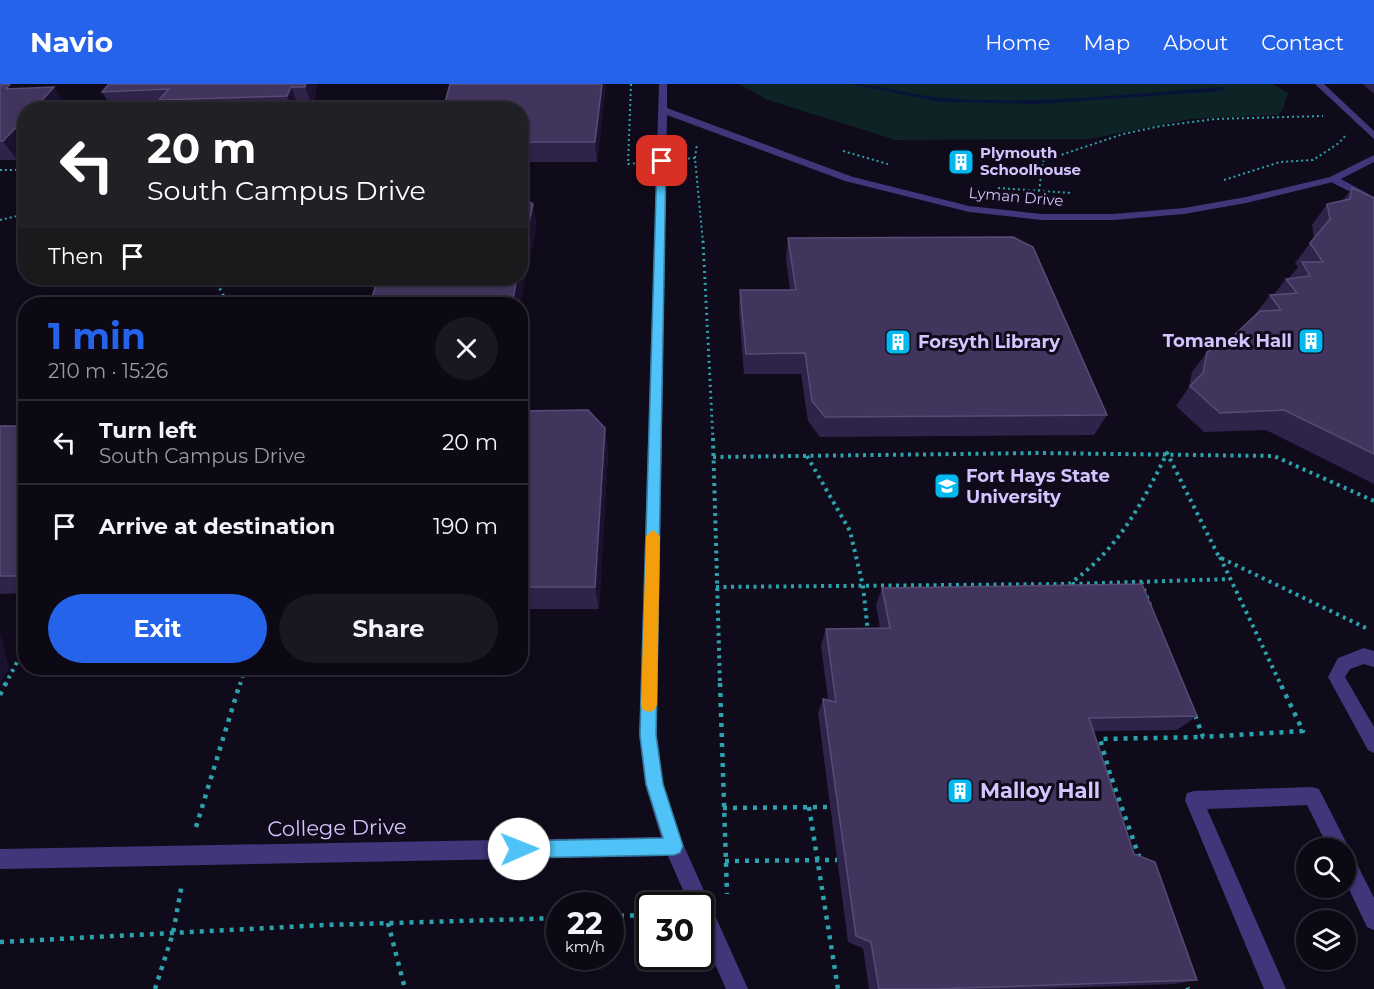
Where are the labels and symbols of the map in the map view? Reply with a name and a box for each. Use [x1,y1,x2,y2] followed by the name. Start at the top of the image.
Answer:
[636,135,687,186] pin
[980,143,1081,179] place label: Plymouth Schoolhouse
[946,147,976,177] building icon: Plymouth Schoolhouse
[968,183,1064,210] street label: Lyman Drive
[1296,326,1326,356] building icon: Tomanek Hall
[883,327,913,357] building icon: Forsyth Library
[1163,330,1292,352] place label: Tomanek Hall
[918,331,1060,353] place label: Forsyth Library
[966,465,1110,508] place label: Fort Hays State University
[932,471,962,501] school or university icon: Fort Hays State University
[945,776,975,806] building icon: Malloy Hall
[980,778,1100,803] place label: Malloy Hall
[267,814,407,841] street label: College Drive
[487,817,551,881] position arrow
[636,892,714,970] speed limit sign: 30

